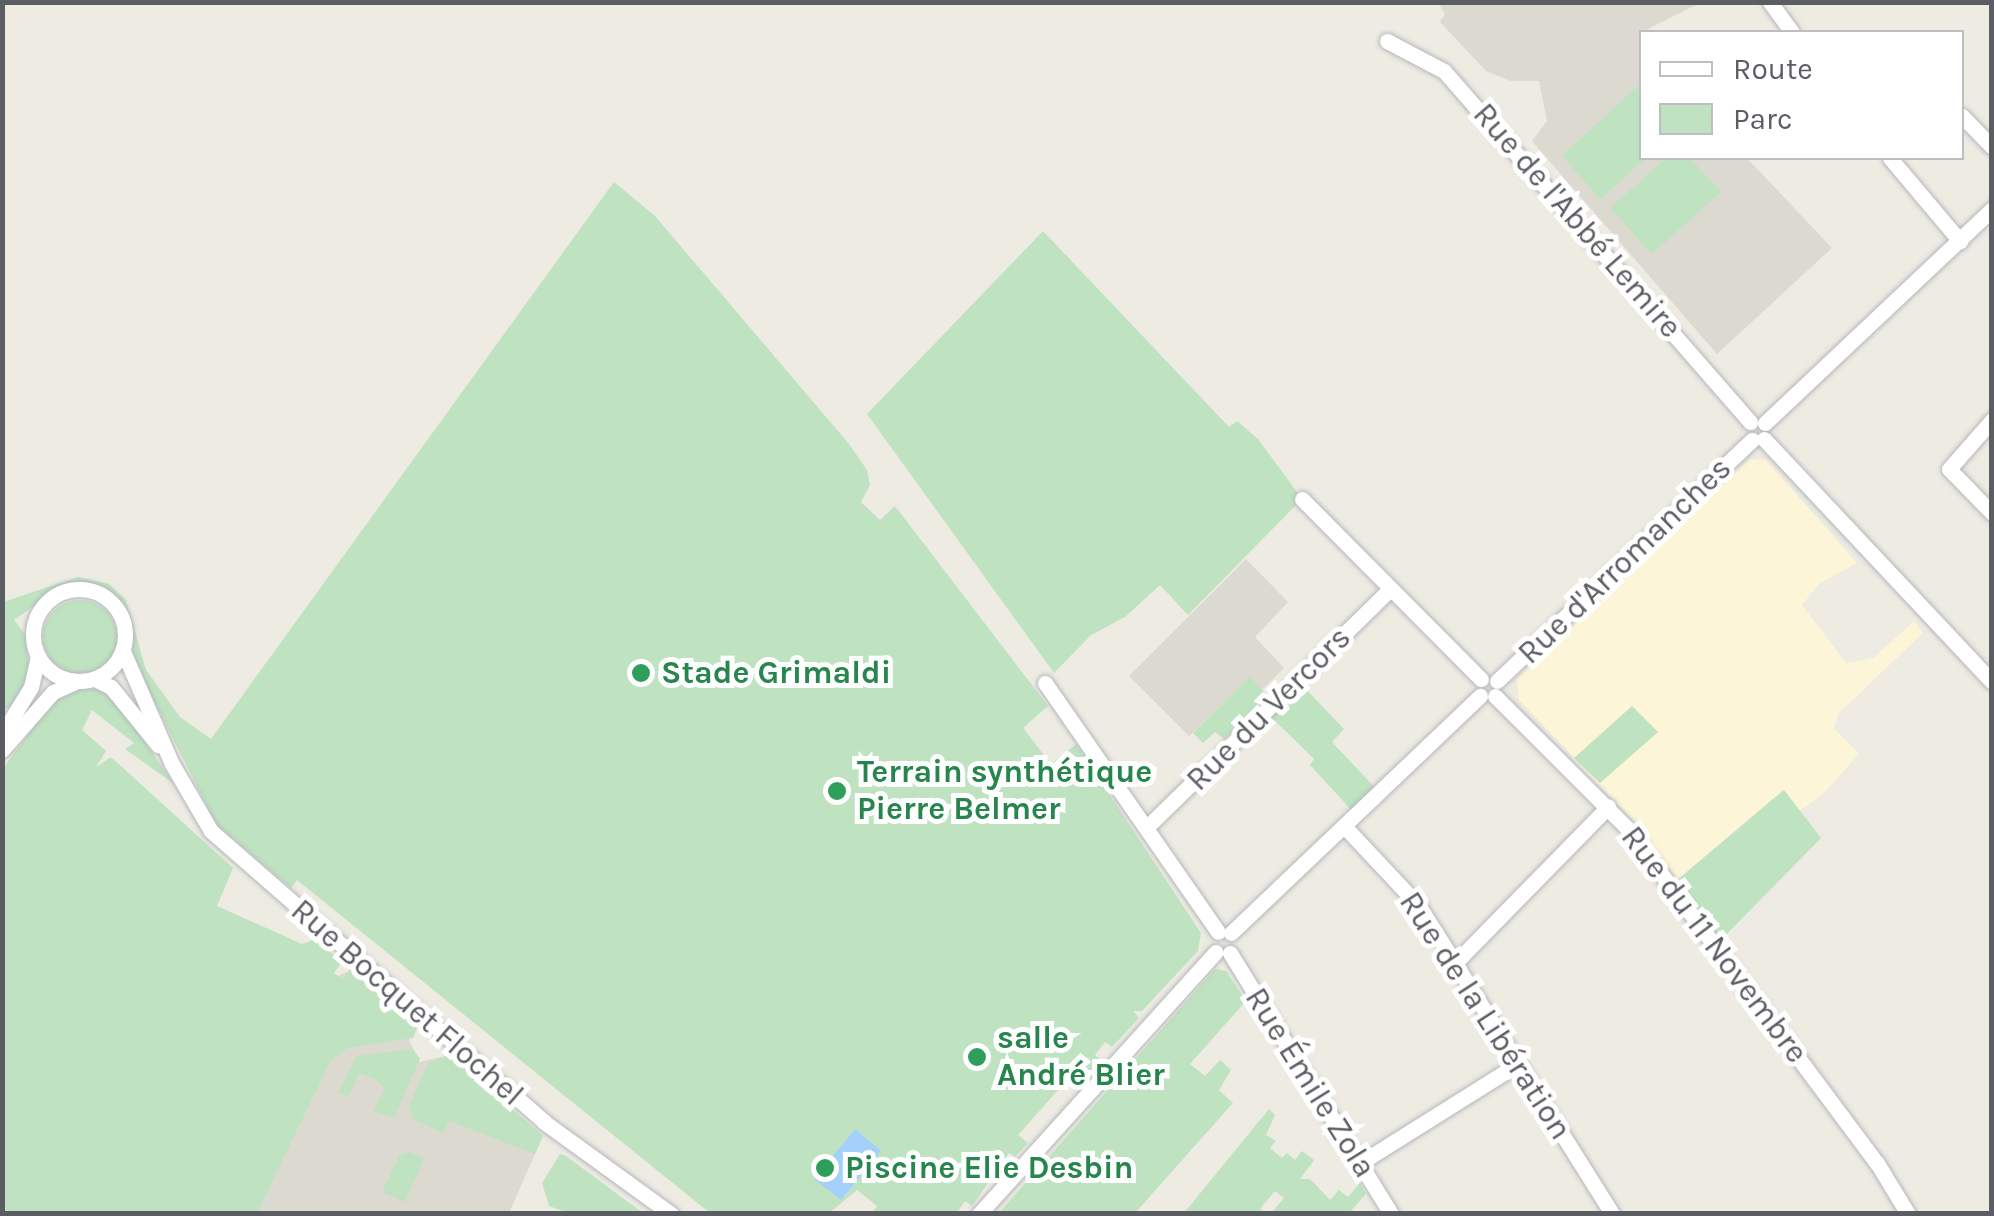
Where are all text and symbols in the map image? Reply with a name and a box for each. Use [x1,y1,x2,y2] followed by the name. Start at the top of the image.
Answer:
[1639,30,1964,160] legend
[1733,51,1813,87] text: Route
[1465,96,1689,346] street label: Rue de l'Abbé Lemire
[1733,101,1792,137] text: Parc
[1511,450,1739,672] street label: Rue d'Arromanches
[1179,619,1359,799] street label: Rue du Vercors
[661,654,891,692] place label: Stade Grimaldi
[630,662,652,684] marker: Stade Grimaldi
[857,754,1152,829] place label: Terrain synthétique Pierre Belmer
[826,780,848,802] marker: Terrain synthétique Pierre Belmer
[1612,819,1816,1071] street label: Rue du 11 Novembre
[1391,885,1579,1147] street label: Rue de la Libération
[283,892,531,1114] street label: Rue Bocquet Flochel
[1236,981,1384,1185] street label: Rue Émile Zola
[997,1020,1165,1095] place label: salle André Blier
[966,1046,988,1068] marker: salle André Blier
[845,1149,1133,1187] place label: Piscine Elie Desbin
[814,1157,836,1179] marker: Piscine Elie Desbin

